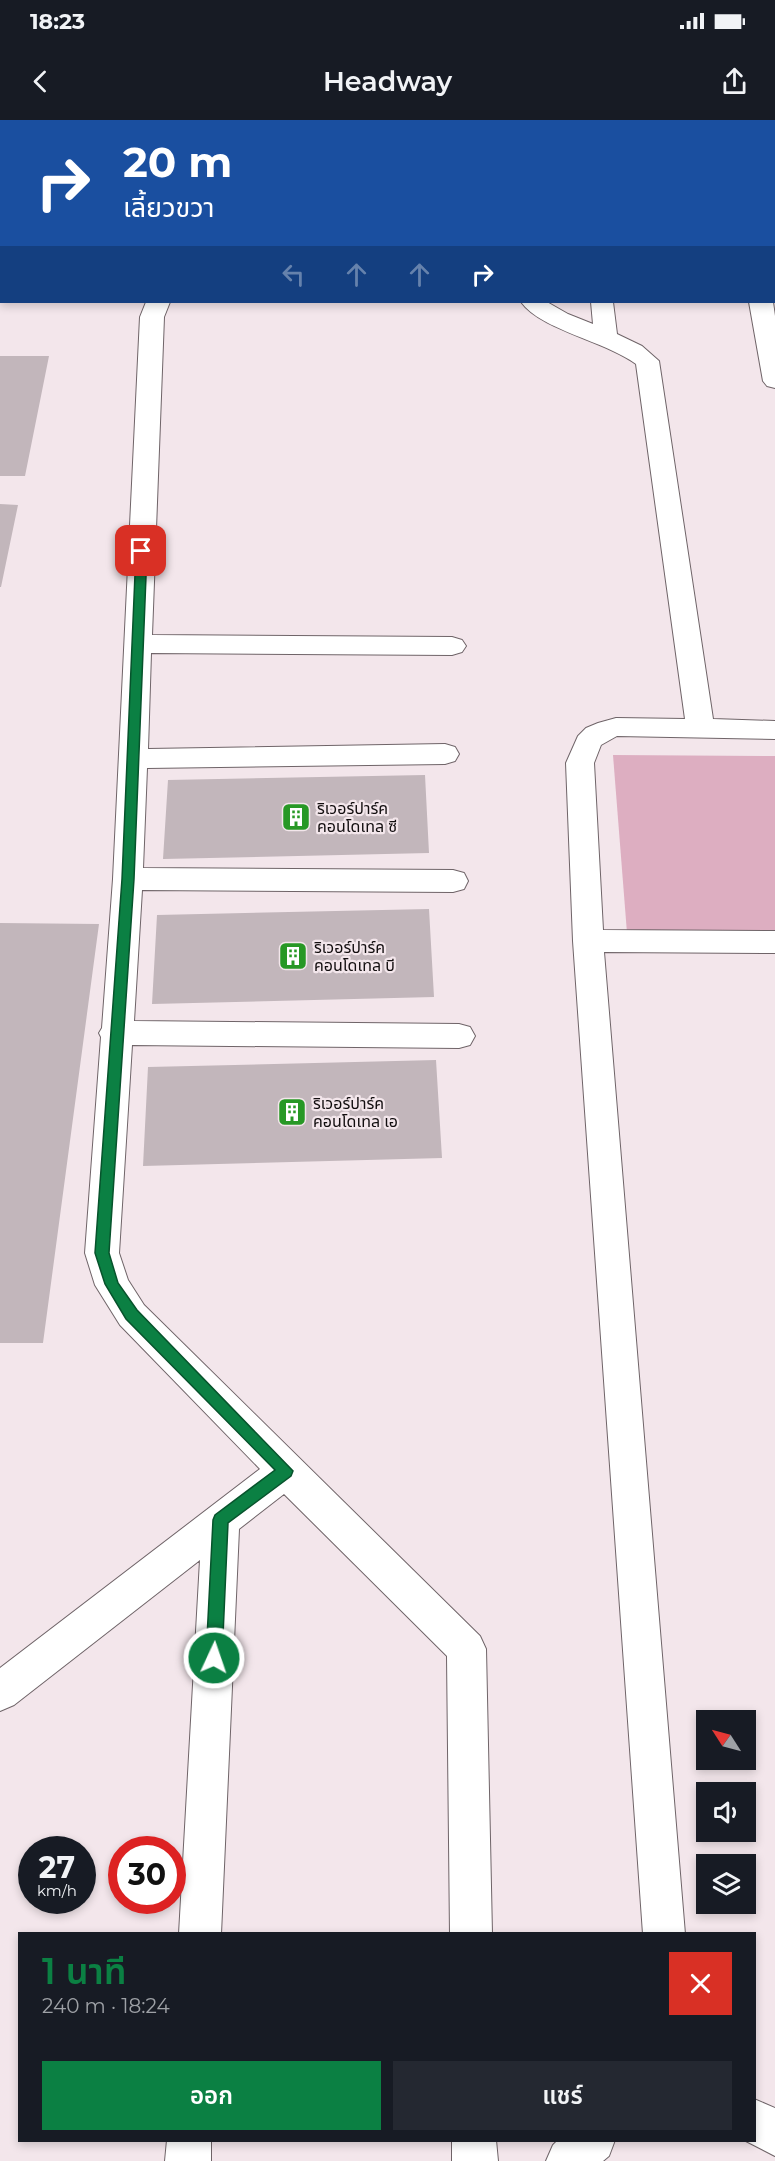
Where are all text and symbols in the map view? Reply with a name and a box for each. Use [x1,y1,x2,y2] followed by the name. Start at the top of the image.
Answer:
[30,8,85,35] text: 18:23
[24,65,57,98] icon: back
[323,65,452,98] text: Headway
[718,65,751,98] icon: share
[123,136,232,188] text: 20 m
[24,144,102,222] icon: right
[123,191,214,224] text: เลี้ยวขวา
[277,258,310,291] icon: left
[340,258,373,291] icon: ahead
[403,258,436,291] icon: ahead
[466,258,499,291] icon: right
[115,525,166,576] pin
[124,534,157,567] icon: arrive
[317,799,397,836] place label: ริเวอร์ปาร์ค คอนโดเทล ซี
[280,801,312,833] building icon: ริเวอร์ปาร์ค คอนโดเทล ซี
[314,938,395,975] place label: ริเวอร์ปาร์ค คอนโดเทล บี
[277,940,309,972] building icon: ริเวอร์ปาร์ค คอนโดเทล บี
[313,1094,398,1131] place label: ริเวอร์ปาร์ค คอนโดเทล เอ
[276,1096,308,1128] building icon: ริเวอร์ปาร์ค คอนโดเทล เอ
[182,1626,246,1690] position arrow
[696,1710,756,1770] north arrow
[696,1710,756,1914] map controls
[696,1782,756,1842] button: sound
[108,1836,186,1914] speed limit sign: 30
[39,1849,75,1886] text: 27
[696,1854,756,1914] button: layers
[37,1881,77,1900] text: km/h
[42,1949,126,1993] text: 1 นาที
[669,1952,732,2015] button: close
[42,1994,170,2018] text: 240 m · 18:24
[42,2061,381,2130] button: ออก
[393,2061,732,2130] button: แชร์

